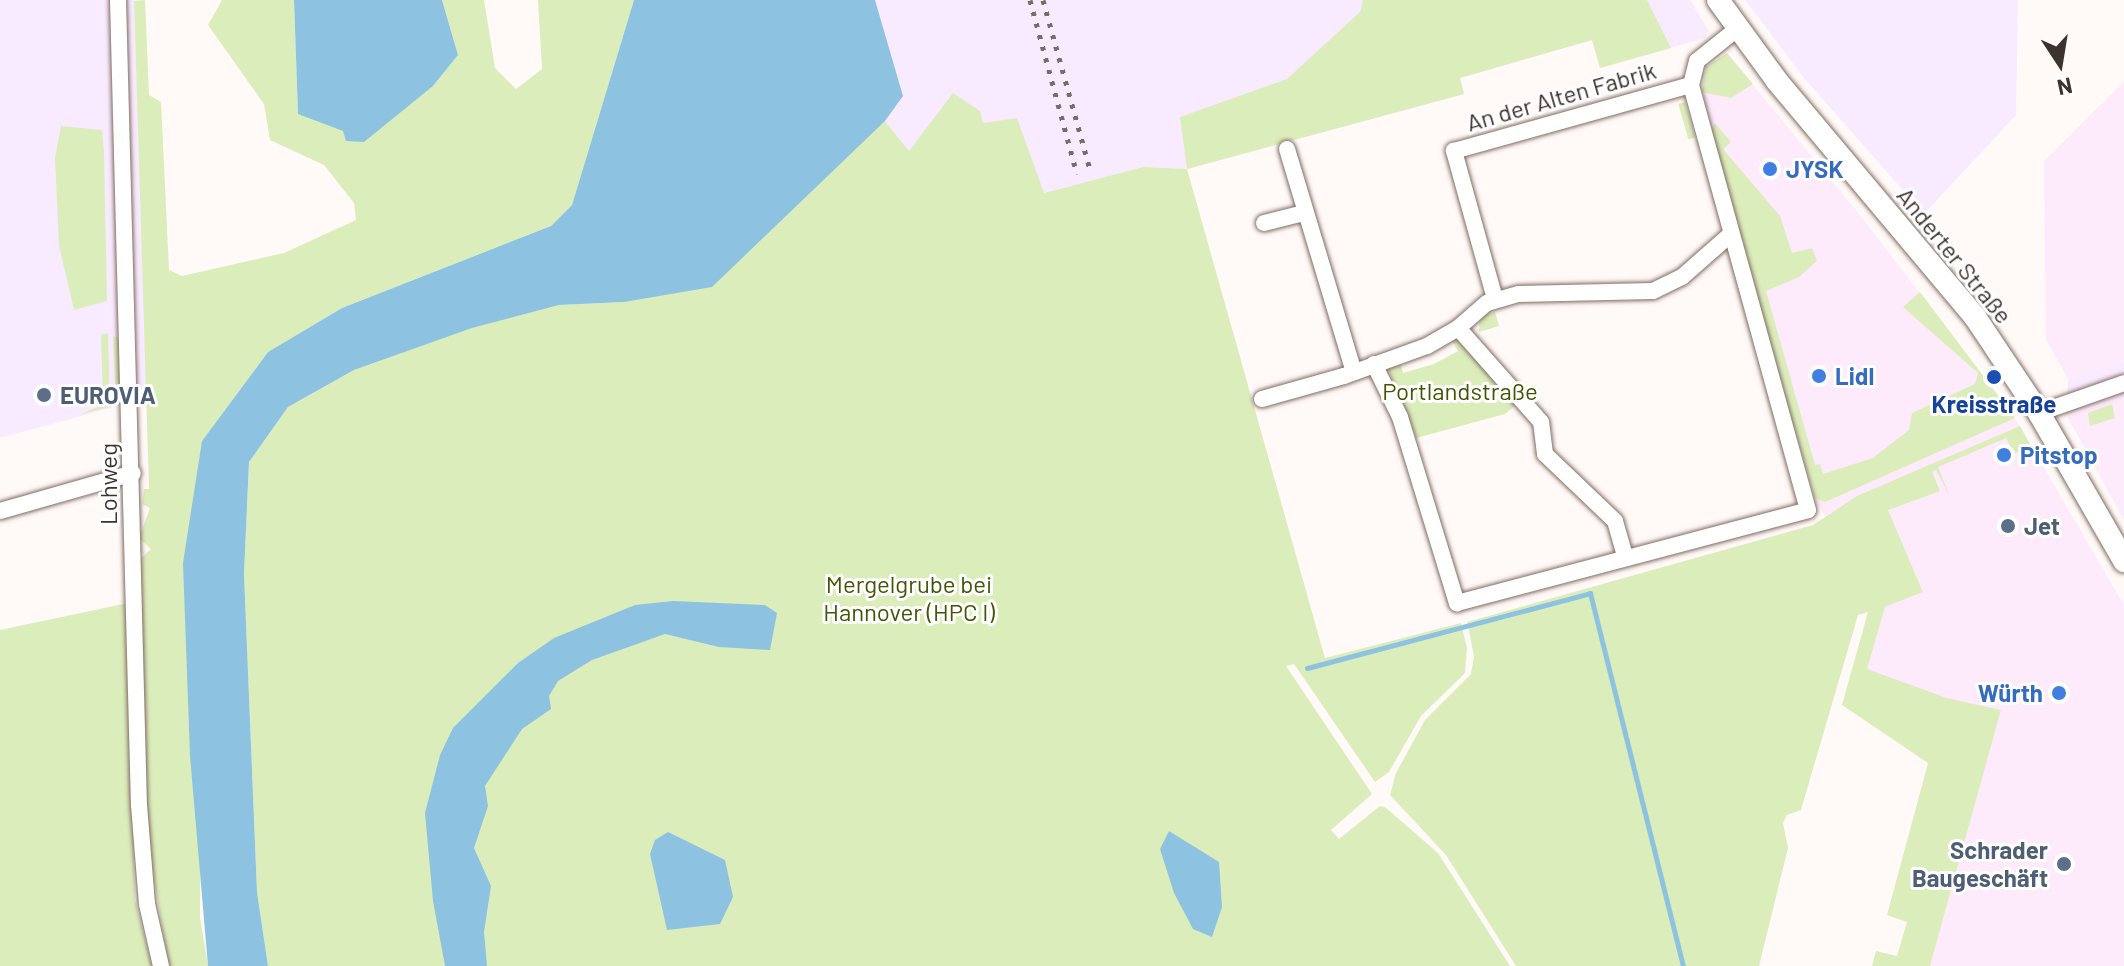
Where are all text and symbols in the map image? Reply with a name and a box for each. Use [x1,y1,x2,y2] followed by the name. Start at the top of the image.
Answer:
[2020,24,2100,104] north arrow
[1463,55,1659,137] street label: An der Alten Fabrik
[2055,73,2075,102] text: N
[1786,155,1843,183] place label: JYSK
[1761,160,1779,178] marker: JYSK
[1891,181,2019,329] street label: Anderter Straße
[1835,362,1874,390] place label: Lidl
[1810,367,1828,385] marker: Lidl
[1985,368,2003,386] marker: Kreisstraße
[1382,377,1538,405] park label: Portlandstraße
[60,381,156,409] place label: EUROVIA
[35,386,53,404] marker: EUROVIA
[1932,390,2056,418] place label: Kreisstraße
[2020,441,2098,469] place label: Pitstop
[94,443,122,525] street label: Lohweg
[1995,446,2013,464] marker: Pitstop
[2024,512,2060,540] place label: Jet
[1999,517,2017,535] marker: Jet
[823,570,995,626] park label: Mergelgrube bei Hannover (HPC I)
[1978,679,2043,707] place label: Würth
[2050,684,2068,702] marker: Würth
[1912,836,2048,892] place label: Schrader Baugeschäft
[2055,855,2073,873] marker: Schrader Baugeschäft

